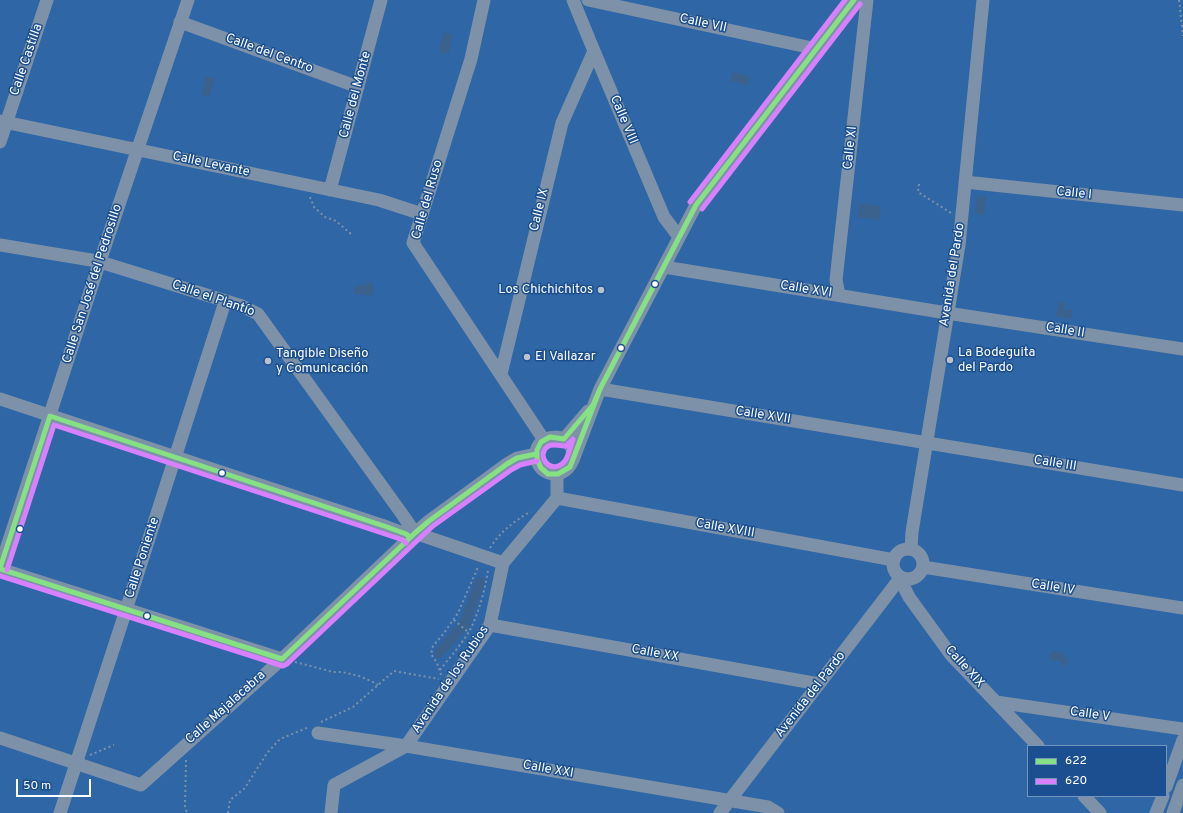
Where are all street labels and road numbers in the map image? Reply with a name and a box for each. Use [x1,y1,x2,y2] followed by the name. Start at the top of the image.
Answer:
[678,11,728,37] street label: Calle VII
[7,22,47,98] street label: Calle Castilla
[223,31,315,77] street label: Calle del Centro
[337,50,375,140] street label: Calle del Monte
[606,93,640,147] street label: Calle VIII
[841,126,861,170] street label: Calle XI
[171,149,251,181] street label: Calle Levante
[409,159,447,241] street label: Calle del Ruso
[1055,184,1093,204] street label: Calle I
[527,187,553,233] street label: Calle IX
[60,202,126,366] street label: Calle San José del Pedrosillo
[937,222,969,328] street label: Avenida del Pardo
[169,278,257,320] street label: Calle el Plantío
[779,278,833,302] street label: Calle XVI
[1044,320,1086,342] street label: Calle II
[734,404,792,428] street label: Calle XVII
[1033,453,1077,475] street label: Calle III
[123,516,163,600] street label: Calle Poniente
[694,516,756,542] street label: Calle XVIII
[1030,577,1076,599] street label: Calle IV
[409,623,493,737] street label: Avenida de los Rubios
[630,642,680,666] street label: Calle XX
[941,643,987,691] street label: Calle XIX
[773,649,849,741] street label: Avenida del Pardo
[183,668,269,748] street label: Calle Majalacabra
[1069,704,1111,726] street label: Calle V
[521,758,575,782] street label: Calle XXI

